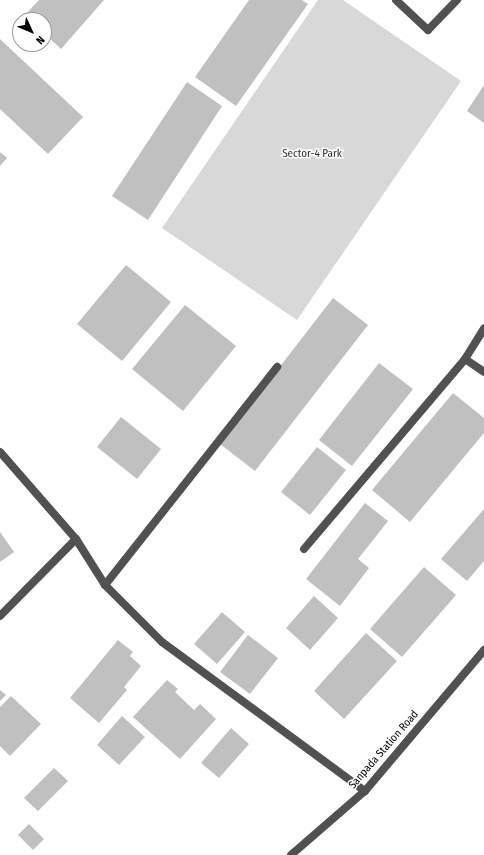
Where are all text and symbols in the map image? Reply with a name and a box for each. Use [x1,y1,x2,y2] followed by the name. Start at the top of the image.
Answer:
[12,12,52,52] north arrow
[33,33,47,47] text: N
[282,147,342,161] park label: Sector-4 Park
[346,708,422,792] street label: Sanpada Station Road

